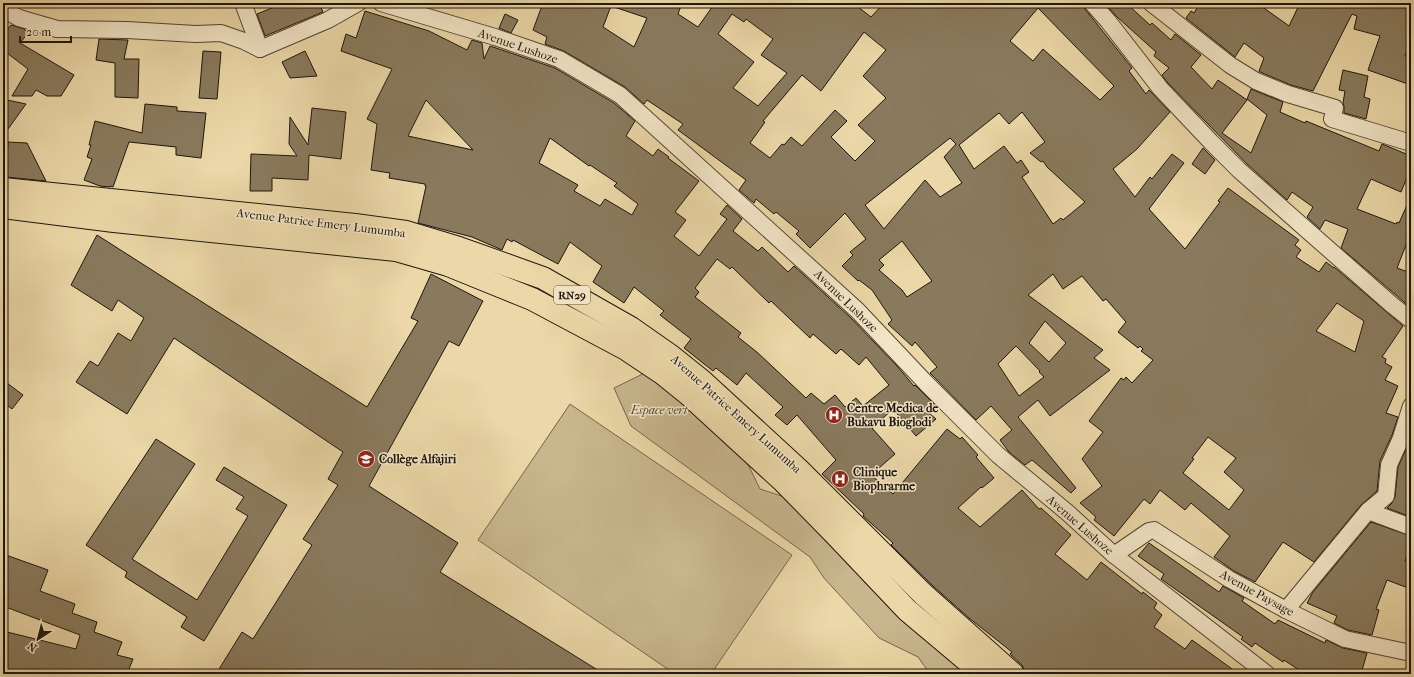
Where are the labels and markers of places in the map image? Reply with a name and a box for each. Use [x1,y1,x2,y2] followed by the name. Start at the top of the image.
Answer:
[847,401,938,430] place label: Centre Medica de Bukavu Bioglodi
[824,405,844,425] hospital icon: Centre Medica de Bukavu Bioglodi
[356,449,376,469] school or university icon: Collège Alfajiri
[379,452,457,467] place label: Collège Alfajiri
[853,465,915,494] place label: Clinique Biophrarme
[830,469,850,489] hospital icon: Clinique Biophrarme

